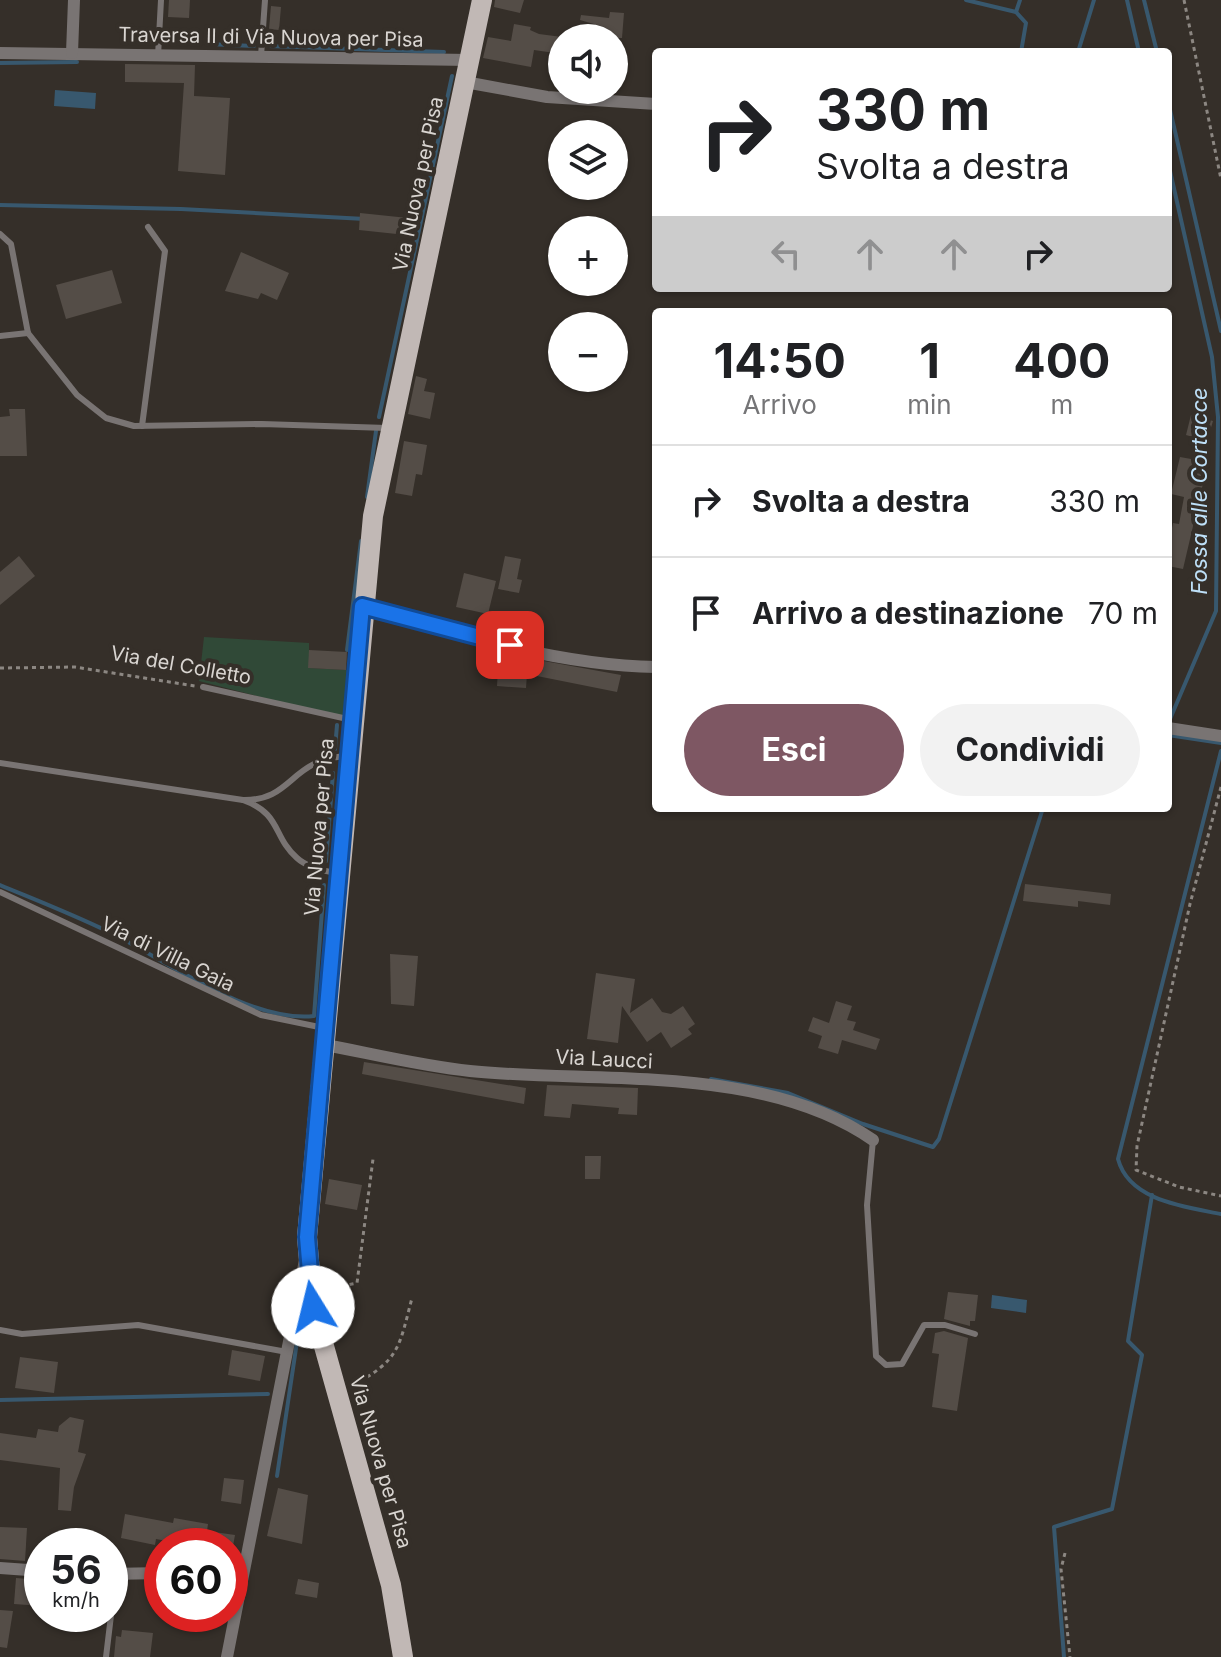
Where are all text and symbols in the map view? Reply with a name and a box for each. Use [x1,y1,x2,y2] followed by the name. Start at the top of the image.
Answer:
[118,22,424,52] street label: Traversa II di Via Nuova per Pisa
[548,24,628,392] map controls
[548,24,628,104] button: sound
[816,76,990,144] text: 330 m
[684,80,788,184] icon: right
[388,94,448,274] street label: Via Nuova per Pisa
[548,120,628,200] button: layers
[816,144,1070,188] text: Svolta a destra
[548,216,628,296] button: +
[764,232,808,276] icon: left
[848,232,892,276] icon: ahead
[932,232,976,276] icon: ahead
[1016,232,1060,276] icon: right
[548,312,628,392] button: −
[714,331,846,390] text: 14:50
[919,331,940,390] text: 1
[1013,331,1110,390] text: 400
[1186,387,1212,595] water label: Fossa alle Cortacce
[742,389,817,420] text: Arrivo
[907,389,952,420] text: min
[1050,389,1073,420] text: m
[684,479,728,523] icon: right
[752,483,970,519] text: Svolta a destra
[1049,483,1140,519] text: 330 m
[684,591,728,635] icon: arrive
[752,595,1064,631] text: Arrivo a destinazione
[1088,595,1158,631] text: 70 m
[476,611,544,679] pin
[488,623,532,667] icon: arrive
[109,641,253,689] street label: Via del Colletto
[684,704,904,796] button: Esci
[920,704,1140,796] button: Condividi
[299,737,339,917] street label: Via Nuova per Pisa
[97,911,239,997] street label: Via di Villa Gaia
[555,1044,653,1074] street label: Via Laucci
[271,1265,355,1349] position arrow
[345,1373,417,1551] street label: Via Nuova per Pisa
[144,1528,248,1632] speed limit sign: 60
[50,1545,102,1594] text: 56
[52,1588,100,1612] text: km/h

